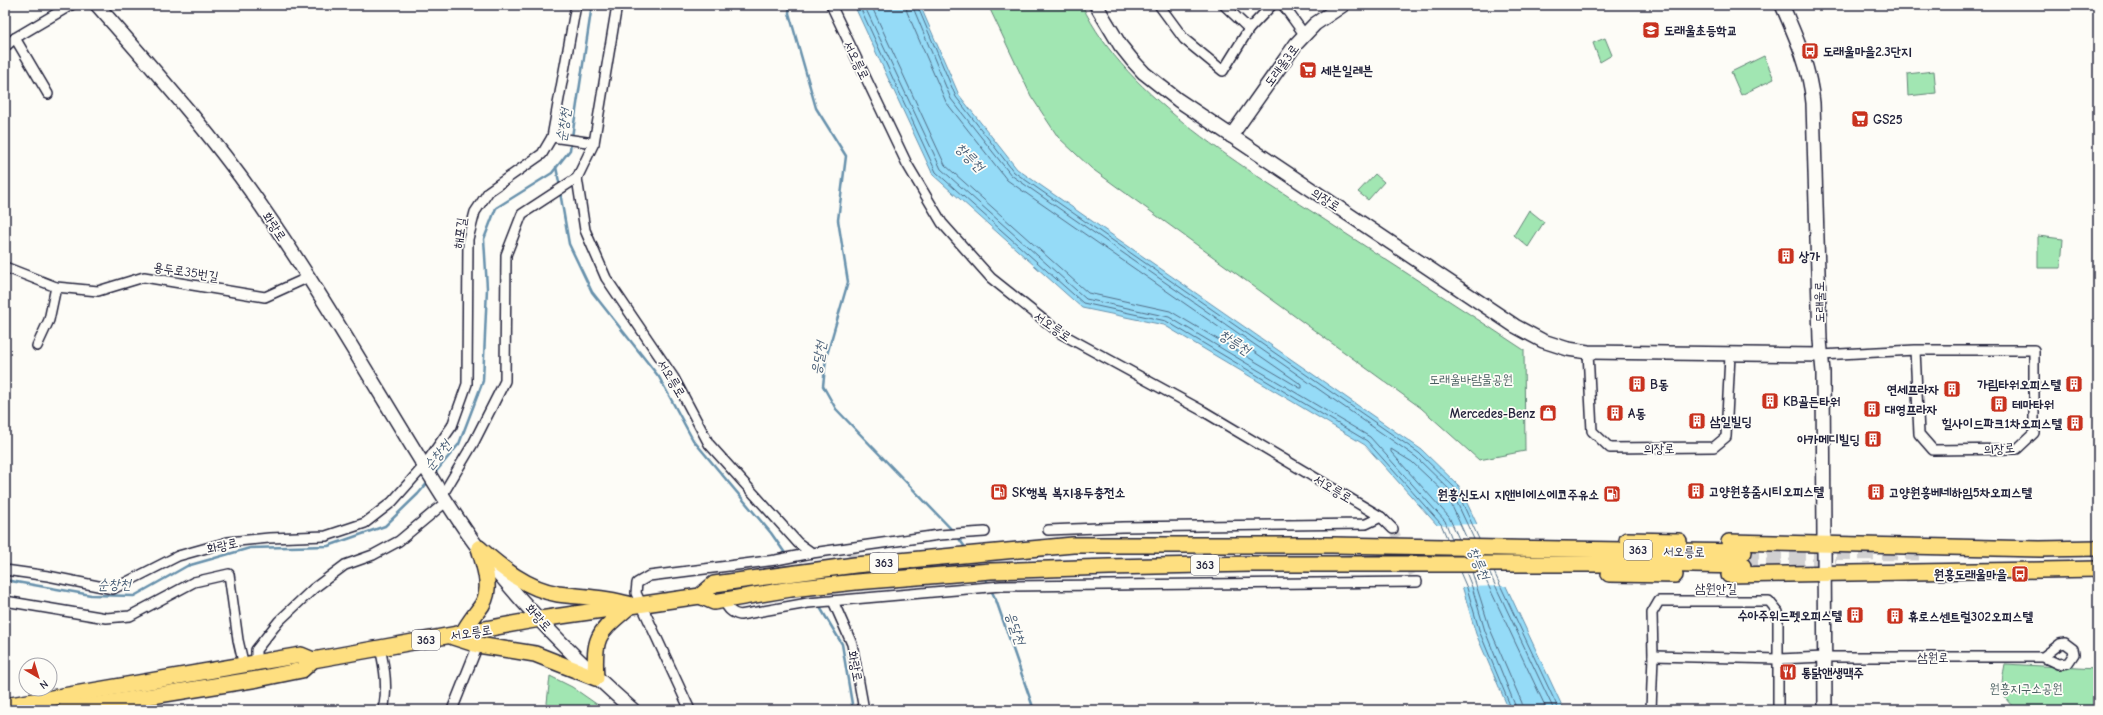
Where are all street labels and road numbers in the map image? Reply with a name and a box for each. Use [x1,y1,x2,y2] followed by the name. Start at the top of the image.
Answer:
[841,38,872,82] street label: 서오릉로
[1261,41,1302,89] street label: 도래울3로
[1308,185,1343,214] street label: 의장로
[260,209,290,243] street label: 화랑로
[450,216,469,250] street label: 해포길
[152,259,220,284] street label: 용두로35번길
[1812,281,1827,323] street label: 도래울로
[1031,308,1074,345] street label: 서오릉로
[654,356,689,400] street label: 서오릉로
[1983,440,2015,457] street label: 의장로
[1643,441,1675,456] street label: 의장로
[1311,471,1355,506] street label: 서오릉로
[205,535,239,556] street label: 화랑로
[1624,540,1652,560] road number: 363
[1663,544,1705,559] street label: 서오릉로
[870,553,898,573] road number: 363
[1191,555,1219,575] road number: 363
[1695,581,1737,596] street label: 삼원안길
[523,601,555,634] street label: 화랑로
[449,622,493,643] street label: 서오릉로
[412,630,440,650] road number: 363
[845,649,866,683] street label: 화랑로
[1917,650,1949,665] street label: 삼원로

